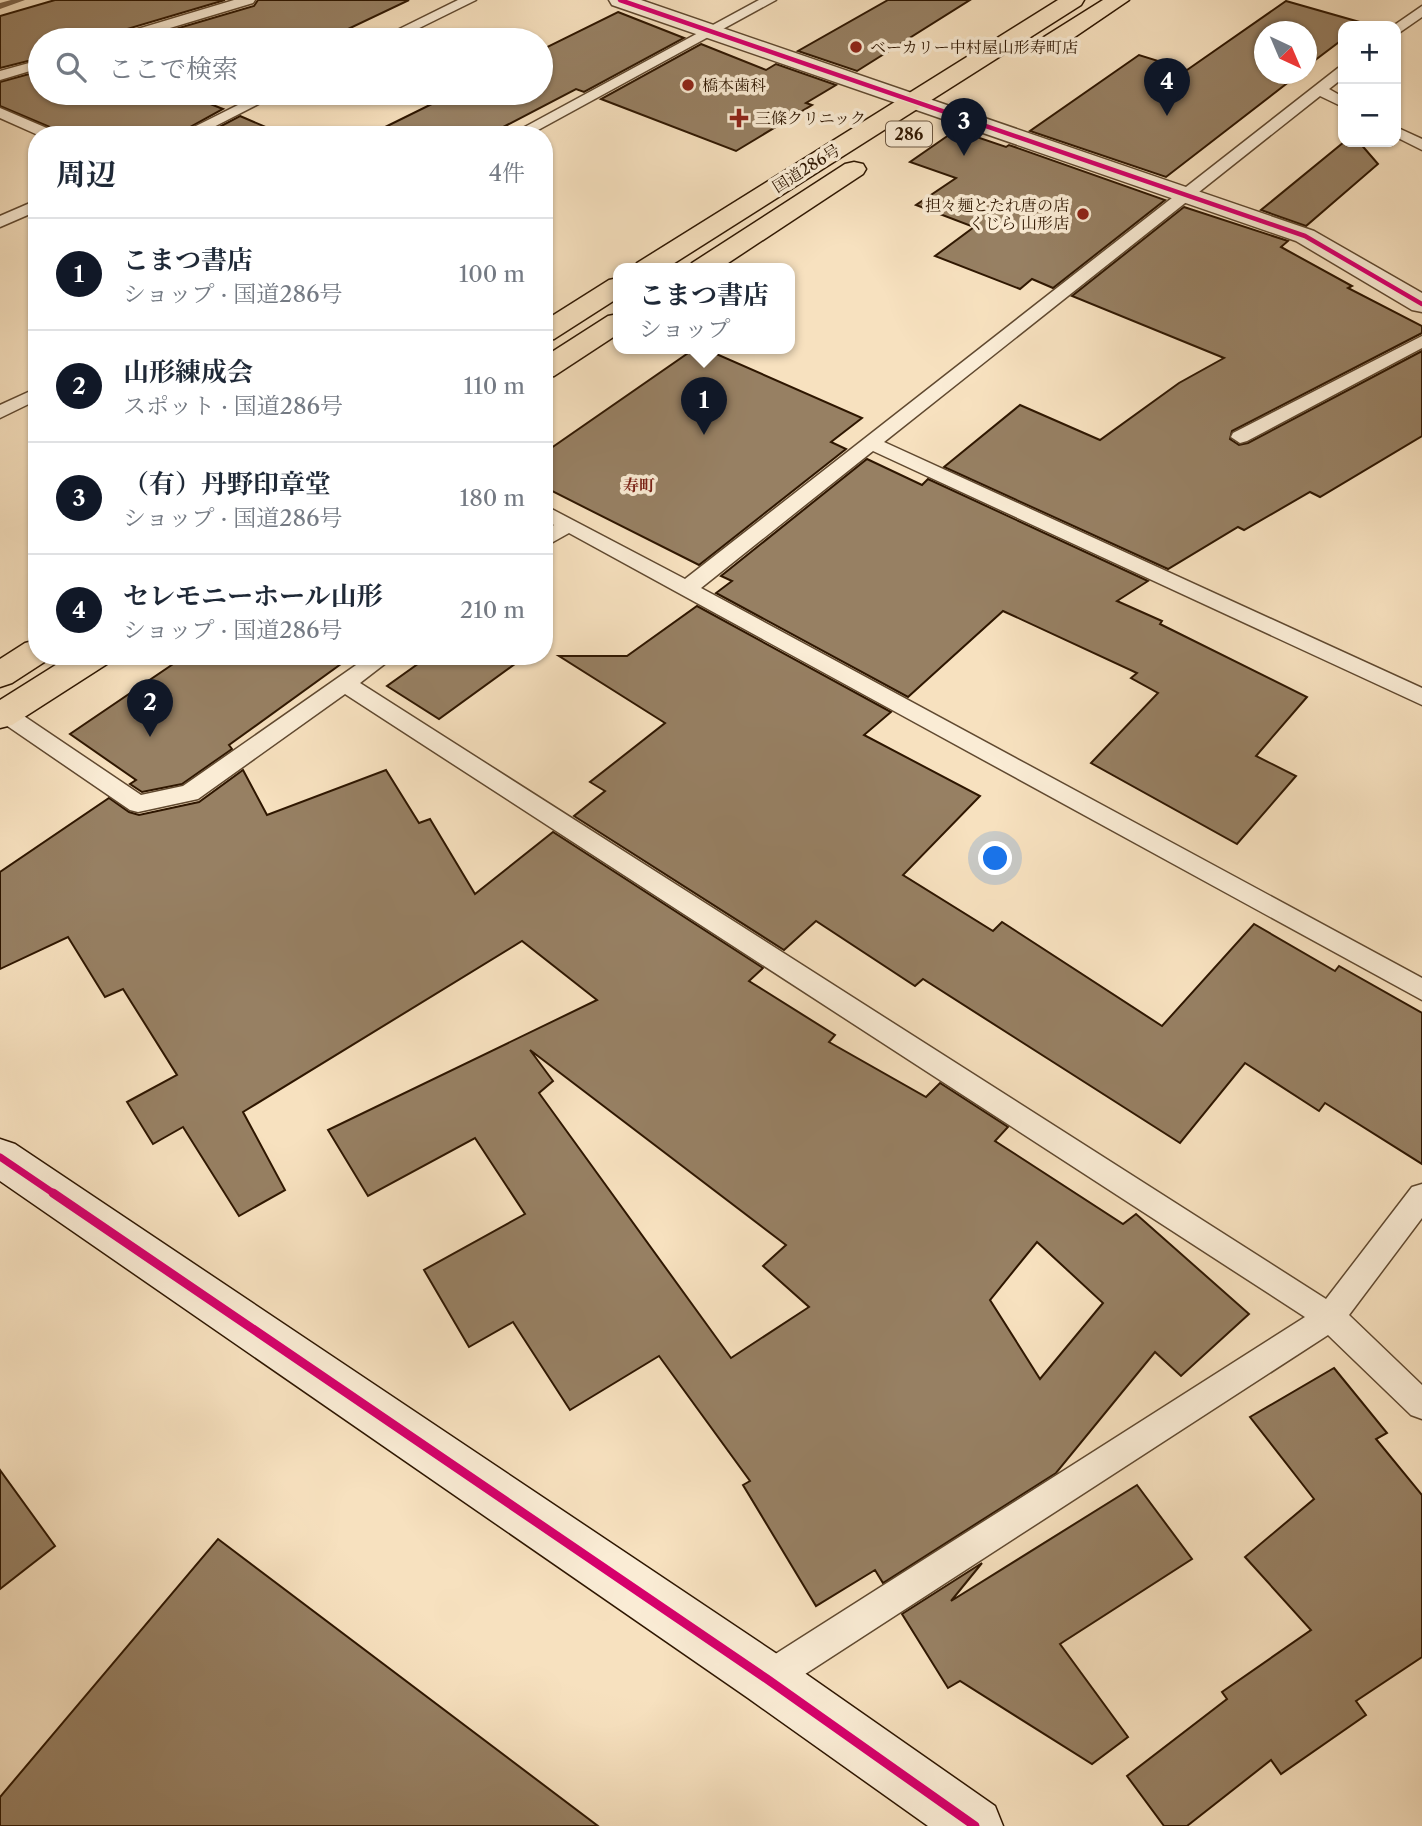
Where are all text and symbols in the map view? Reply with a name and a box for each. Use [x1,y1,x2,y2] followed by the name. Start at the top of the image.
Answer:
[1254,21,1317,84] north arrow
[1338,21,1401,147] map controls
[1338,21,1401,84] button: +
[28,28,553,105] search box
[870,37,1078,57] place label: ベーカリー中村屋山形寿町店
[848,39,864,55] marker: ベーカリー中村屋山形寿町店
[52,48,90,86] icon: search
[108,53,238,85] text: ここで検索
[1144,58,1190,116] pin: 4
[702,75,766,95] place label: 橋本歯科
[680,77,696,93] marker: 橋本歯科
[1338,84,1401,147] button: −
[941,98,987,156] pin: 3
[729,108,749,128] marker: 三條クリニック
[755,108,866,128] place label: 三條クリニック
[886,122,932,146] road number: 286
[768,139,844,197] street label: 国道286号
[56,156,116,193] text: 周辺
[489,159,525,187] text: 4件
[925,195,1069,233] place label: 担々麺とたれ唐の店 くじら 山形店
[1075,206,1091,222] marker: 担々麺とたれ唐の店 くじら 山形店
[123,244,253,276] text: こまつ書店
[74,260,84,288] text: 1
[459,260,525,288] text: 100 m
[613,263,795,354] popup
[639,279,769,311] text: こまつ書店
[123,280,343,308] text: ショップ · 国道286号
[639,315,731,343] text: ショップ
[123,356,253,388] text: 山形練成会
[72,372,86,400] text: 2
[464,372,525,400] text: 110 m
[681,377,727,435] pin: 1
[123,392,343,420] text: スポット · 国道286号
[123,468,331,500] text: （有）丹野印章堂
[623,475,655,495] district label: 寿町
[73,484,86,512] text: 3
[460,484,525,512] text: 180 m
[123,504,343,532] text: ショップ · 国道286号
[123,580,382,612] text: セレモニーホール山形
[72,596,86,624] text: 4
[460,596,525,624] text: 210 m
[123,616,343,644] text: ショップ · 国道286号
[127,679,173,737] pin: 2
[978,841,1012,875] your location

